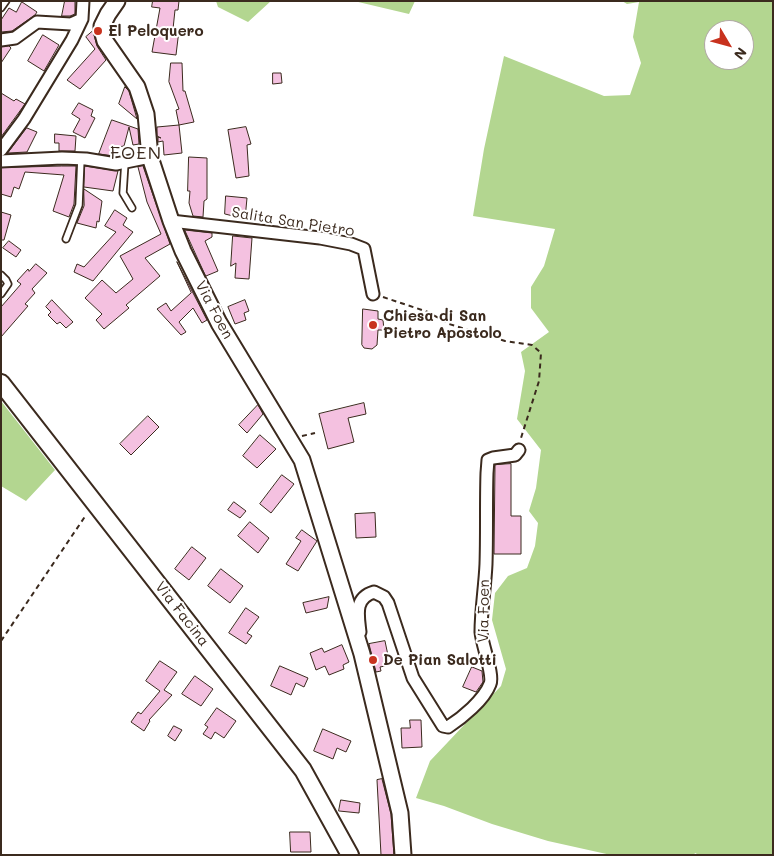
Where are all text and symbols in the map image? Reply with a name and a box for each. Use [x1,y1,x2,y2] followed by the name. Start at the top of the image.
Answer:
[704,20,754,70] north arrow
[108,22,204,40] place label: El Peloquero
[92,25,104,37] marker: El Peloquero
[730,44,751,64] text: N
[110,142,162,164] district label: FOEN
[230,203,356,241] street label: Salita San Pietro
[191,278,237,342] street label: Via Foen
[383,307,502,342] place label: Chiesa di San Pietro Apostolo
[367,319,379,331] marker: Chiesa di San Pietro Apostolo
[151,578,213,650] street label: Via Facina
[474,579,494,643] street label: Via Foen
[383,651,497,669] place label: De Pian Salotti
[367,654,379,666] marker: De Pian Salotti

